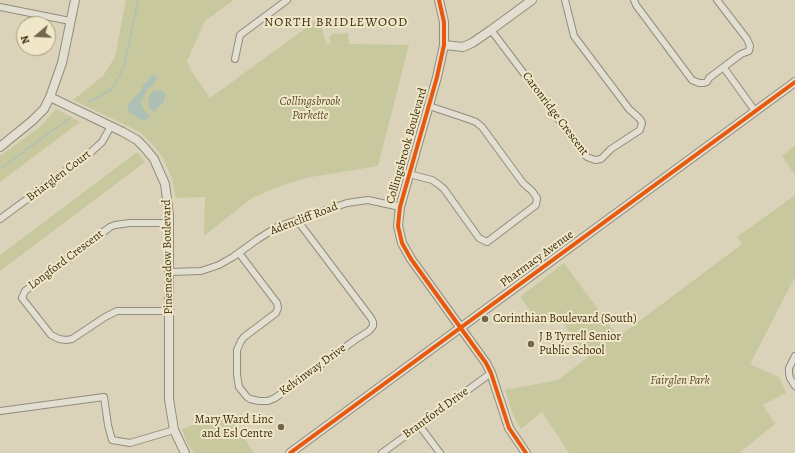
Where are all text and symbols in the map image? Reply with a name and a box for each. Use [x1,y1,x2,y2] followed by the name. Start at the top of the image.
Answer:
[264,15,408,31] district label: NORTH BRIDLEWOOD
[16,16,56,56] north arrow
[17,34,34,46] text: N
[519,69,591,159] street label: Caronridge Crescent
[384,86,430,206] street label: Collingsbrook Boulevard
[280,95,340,123] park label: Collingsbrook Parkette
[24,147,94,205] street label: Briarglen Court
[160,199,176,315] street label: Pinemeadow Boulevard
[268,199,340,239] street label: Adencliff Road
[26,227,106,293] street label: Longford Crescent
[497,228,577,290] street label: Pharmacy Avenue
[493,312,636,326] place label: Corinthian Boulevard (South)
[480,314,490,324] marker: Corinthian Boulevard (South)
[539,330,621,358] place label: J B Tyrrell Senior Public School
[526,339,536,349] marker: J B Tyrrell Senior Public School
[277,341,349,399] street label: Kelvinway Drive
[650,374,710,388] park label: Fairglen Park
[400,384,472,442] street label: Brantford Drive
[195,413,273,441] place label: Mary Ward Linc and Esl Centre
[276,422,286,432] marker: Mary Ward Linc and Esl Centre

